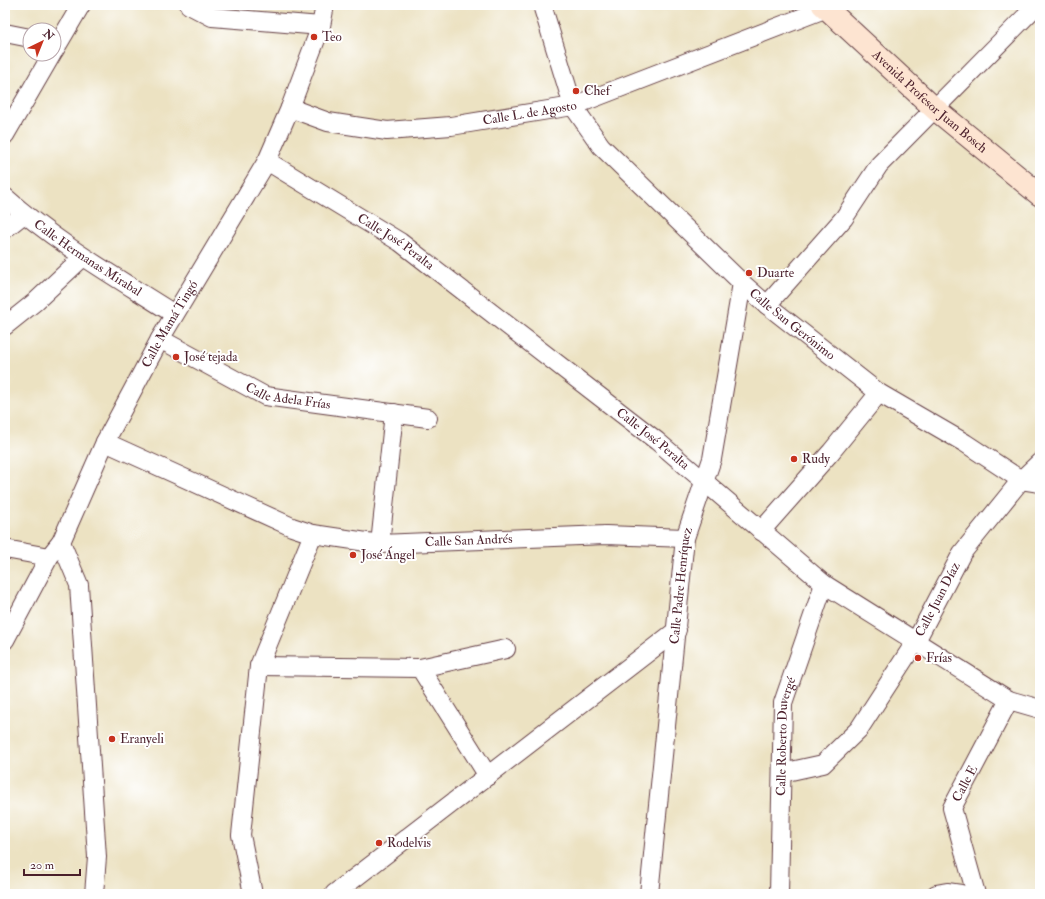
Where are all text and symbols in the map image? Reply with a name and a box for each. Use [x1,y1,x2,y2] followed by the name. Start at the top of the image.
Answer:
[22,22,62,62] north arrow
[40,26,57,44] text: N
[322,29,342,45] place label: Teo
[309,32,319,42] marker: Teo
[868,46,991,157] street label: Avenida Profesor Juan Bosch
[584,83,612,99] place label: Chef
[571,86,581,96] marker: Chef
[482,97,579,129] street label: Calle L. de Agosto
[355,210,438,274] street label: Calle José Peralta
[31,216,145,300] street label: Calle Hermanas Mirabal
[757,265,795,281] place label: Duarte
[744,268,754,278] marker: Duarte
[138,278,201,370] street label: Calle Mamá Tingó
[746,285,838,363] street label: Calle San Gerónimo
[183,349,238,365] place label: José tejada
[171,352,181,362] marker: José tejada
[243,379,332,413] street label: Calle Adela Frías
[613,404,693,473] street label: Calle José Peralta
[802,451,830,468] place label: Rudy
[789,454,799,464] marker: Rudy
[666,524,696,645] street label: Calle Padre Henríquez
[424,531,513,550] street label: Calle San Andrés
[360,546,416,563] place label: José Ángel
[348,550,358,560] marker: José Ángel
[912,559,964,639] street label: Calle Juan Díaz
[926,650,952,666] place label: Frías
[913,653,923,663] marker: Frías
[773,674,800,796] street label: Calle Roberto Duvergé
[120,731,165,748] place label: Eranyeli
[107,734,117,744] marker: Eranyeli
[949,762,981,804] street label: Calle E
[387,835,432,851] place label: Rodelvis
[374,838,384,848] marker: Rodelvis
[24,851,80,877] scale bar
[30,858,55,873] text: 20 m

